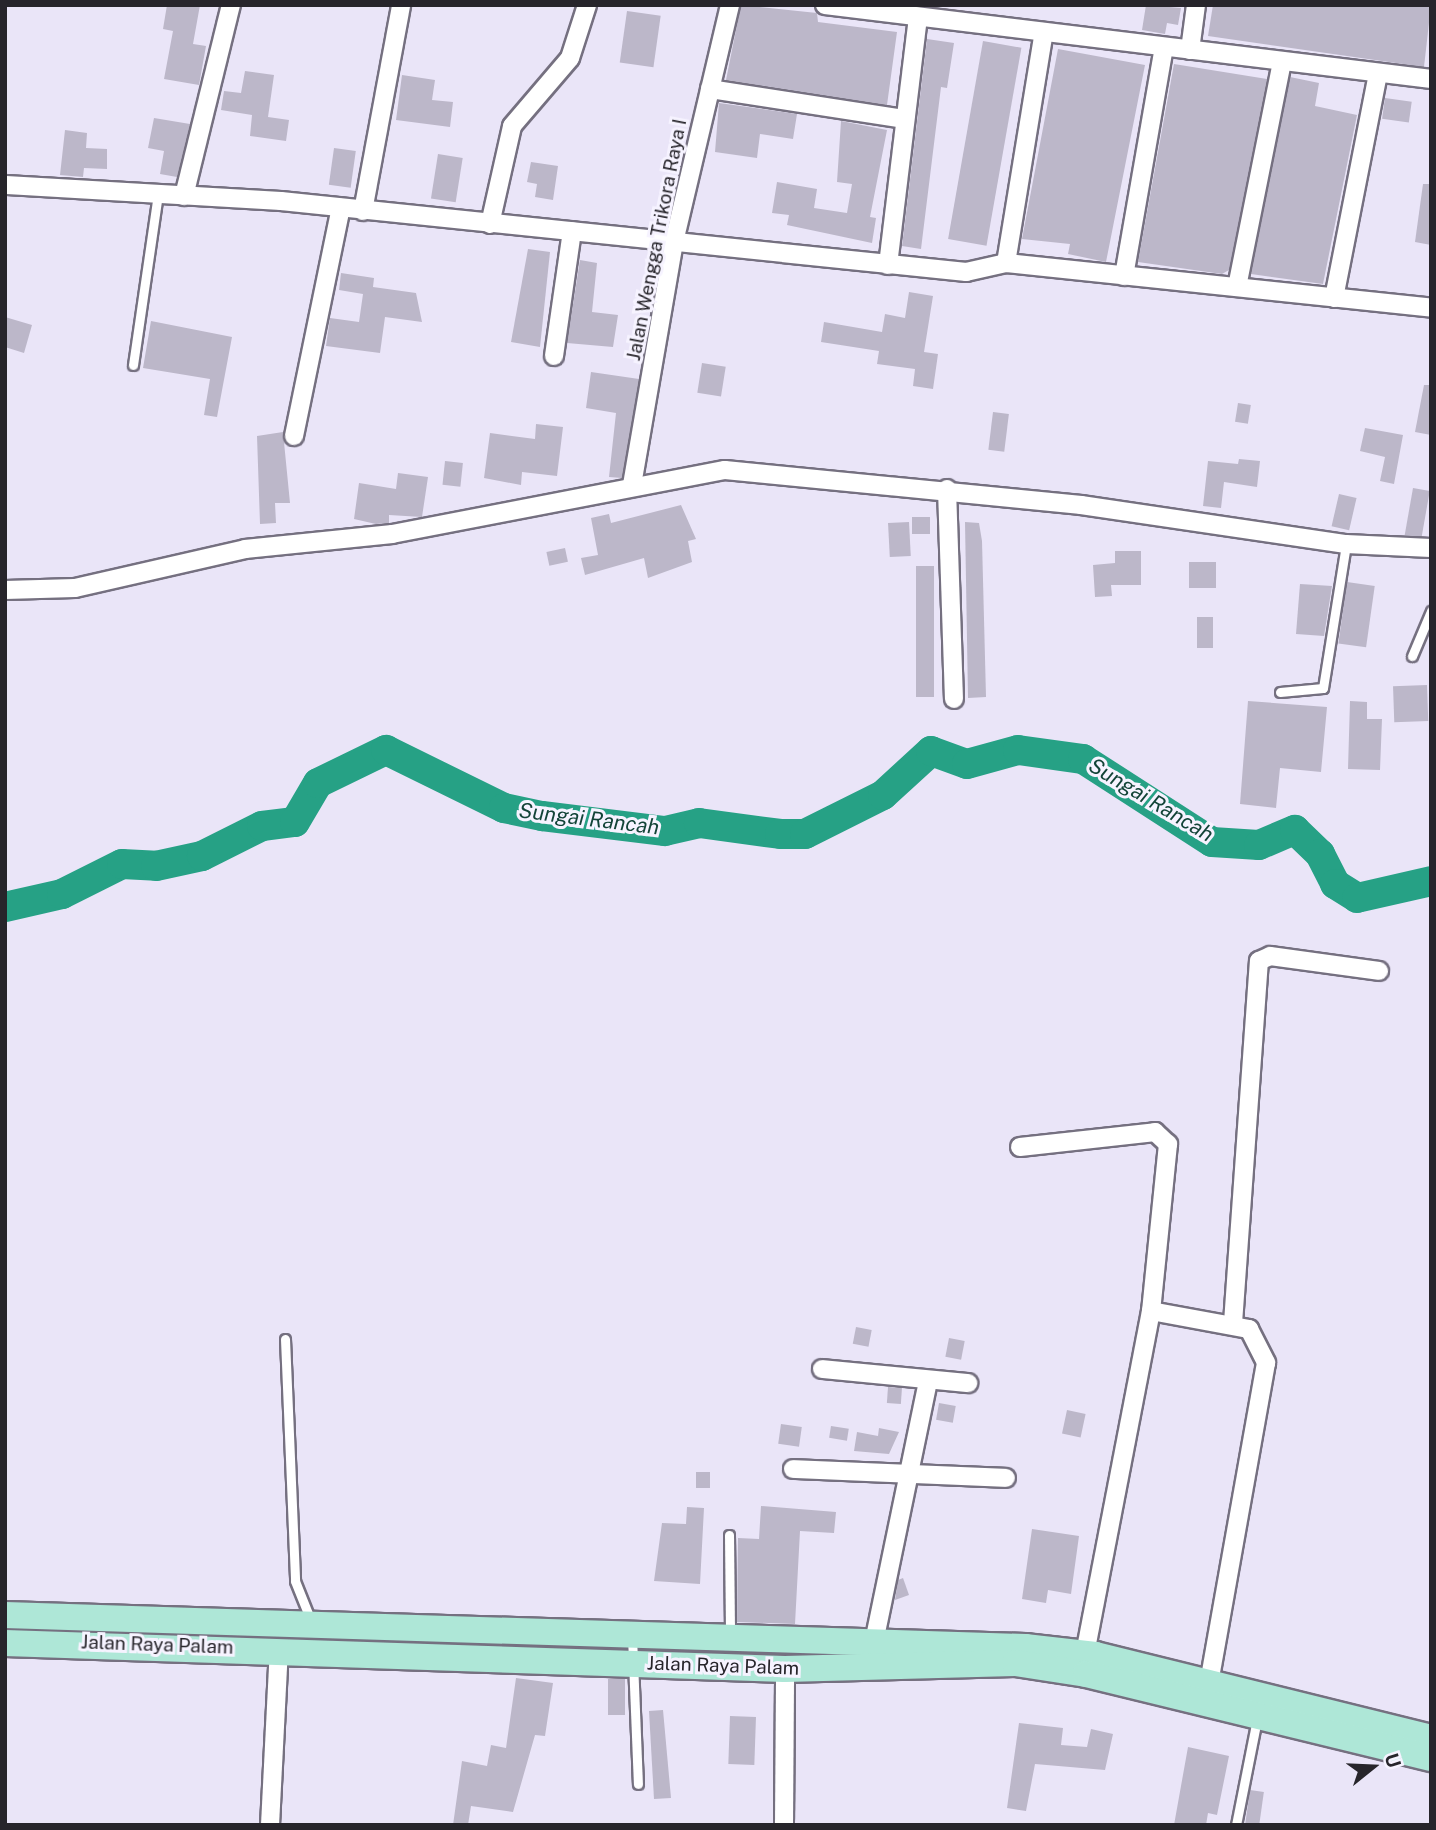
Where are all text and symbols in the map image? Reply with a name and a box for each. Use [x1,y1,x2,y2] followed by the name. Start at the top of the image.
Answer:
[622,117,692,363] street label: Jalan Wengga Trikora Raya I
[1084,753,1218,847] water label: Sungai Rancah
[517,798,661,840] water label: Sungai Rancah
[80,1631,234,1659] street label: Jalan Raya Palam
[646,1652,800,1680] street label: Jalan Raya Palam
[1338,1732,1408,1802] north arrow
[1380,1751,1406,1770] text: U

